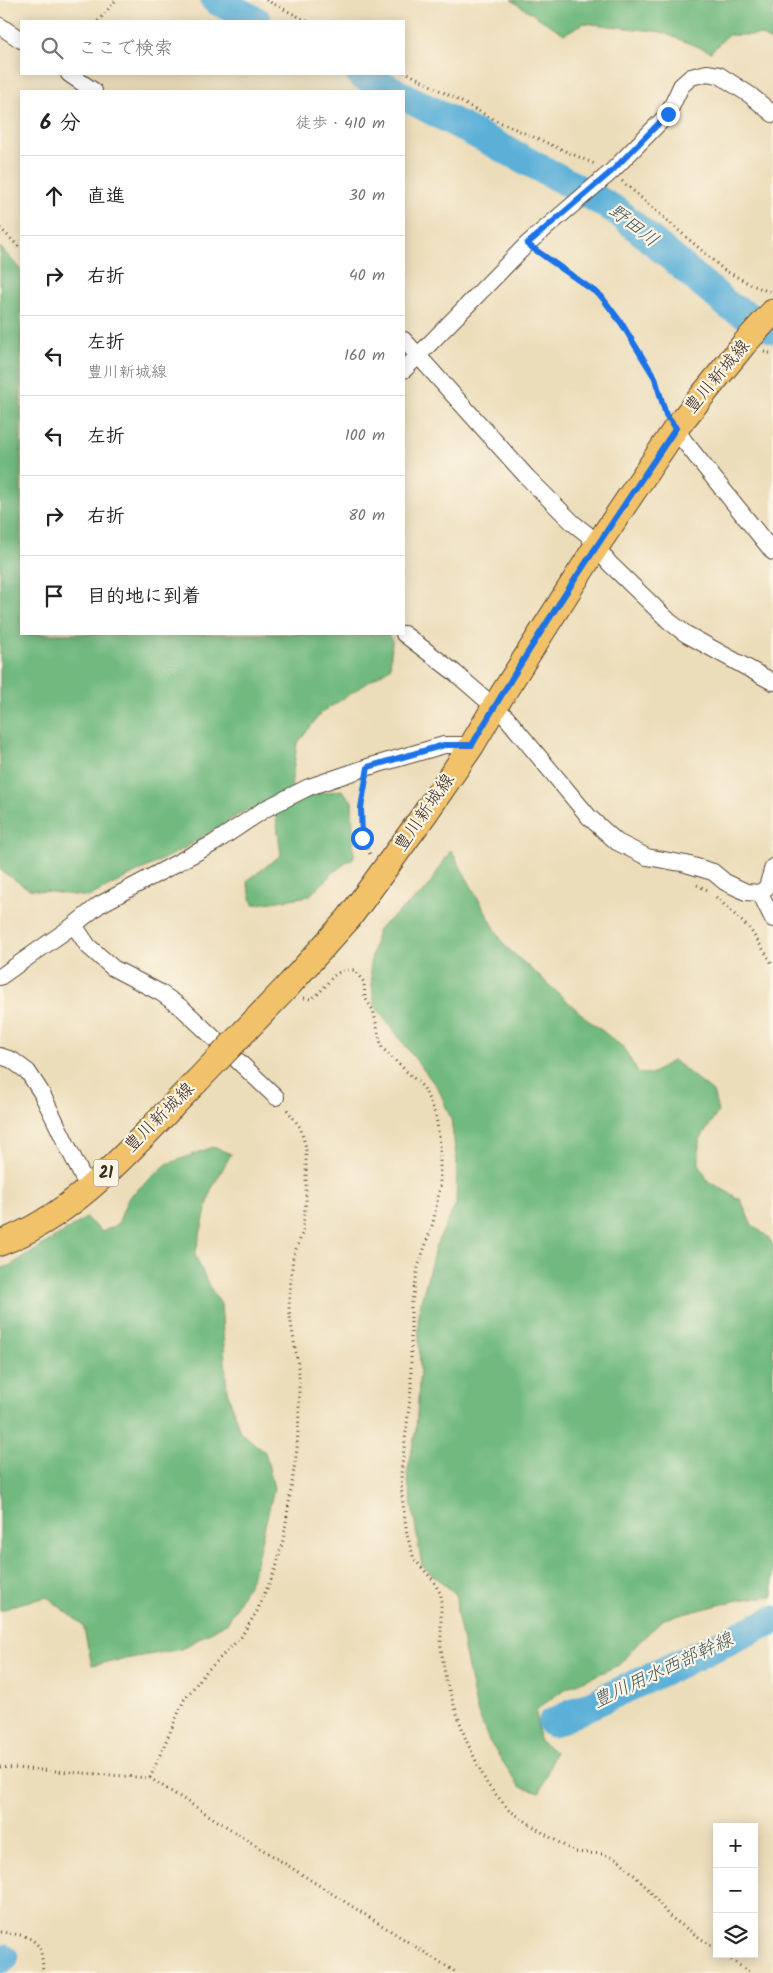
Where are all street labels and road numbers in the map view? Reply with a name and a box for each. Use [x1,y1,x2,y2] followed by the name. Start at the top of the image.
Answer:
[678,333,758,421] street label: 豊川新城線
[387,768,463,858] street label: 豊川新城線
[118,1076,202,1160] street label: 豊川新城線
[94,1160,118,1186] road number: 21

